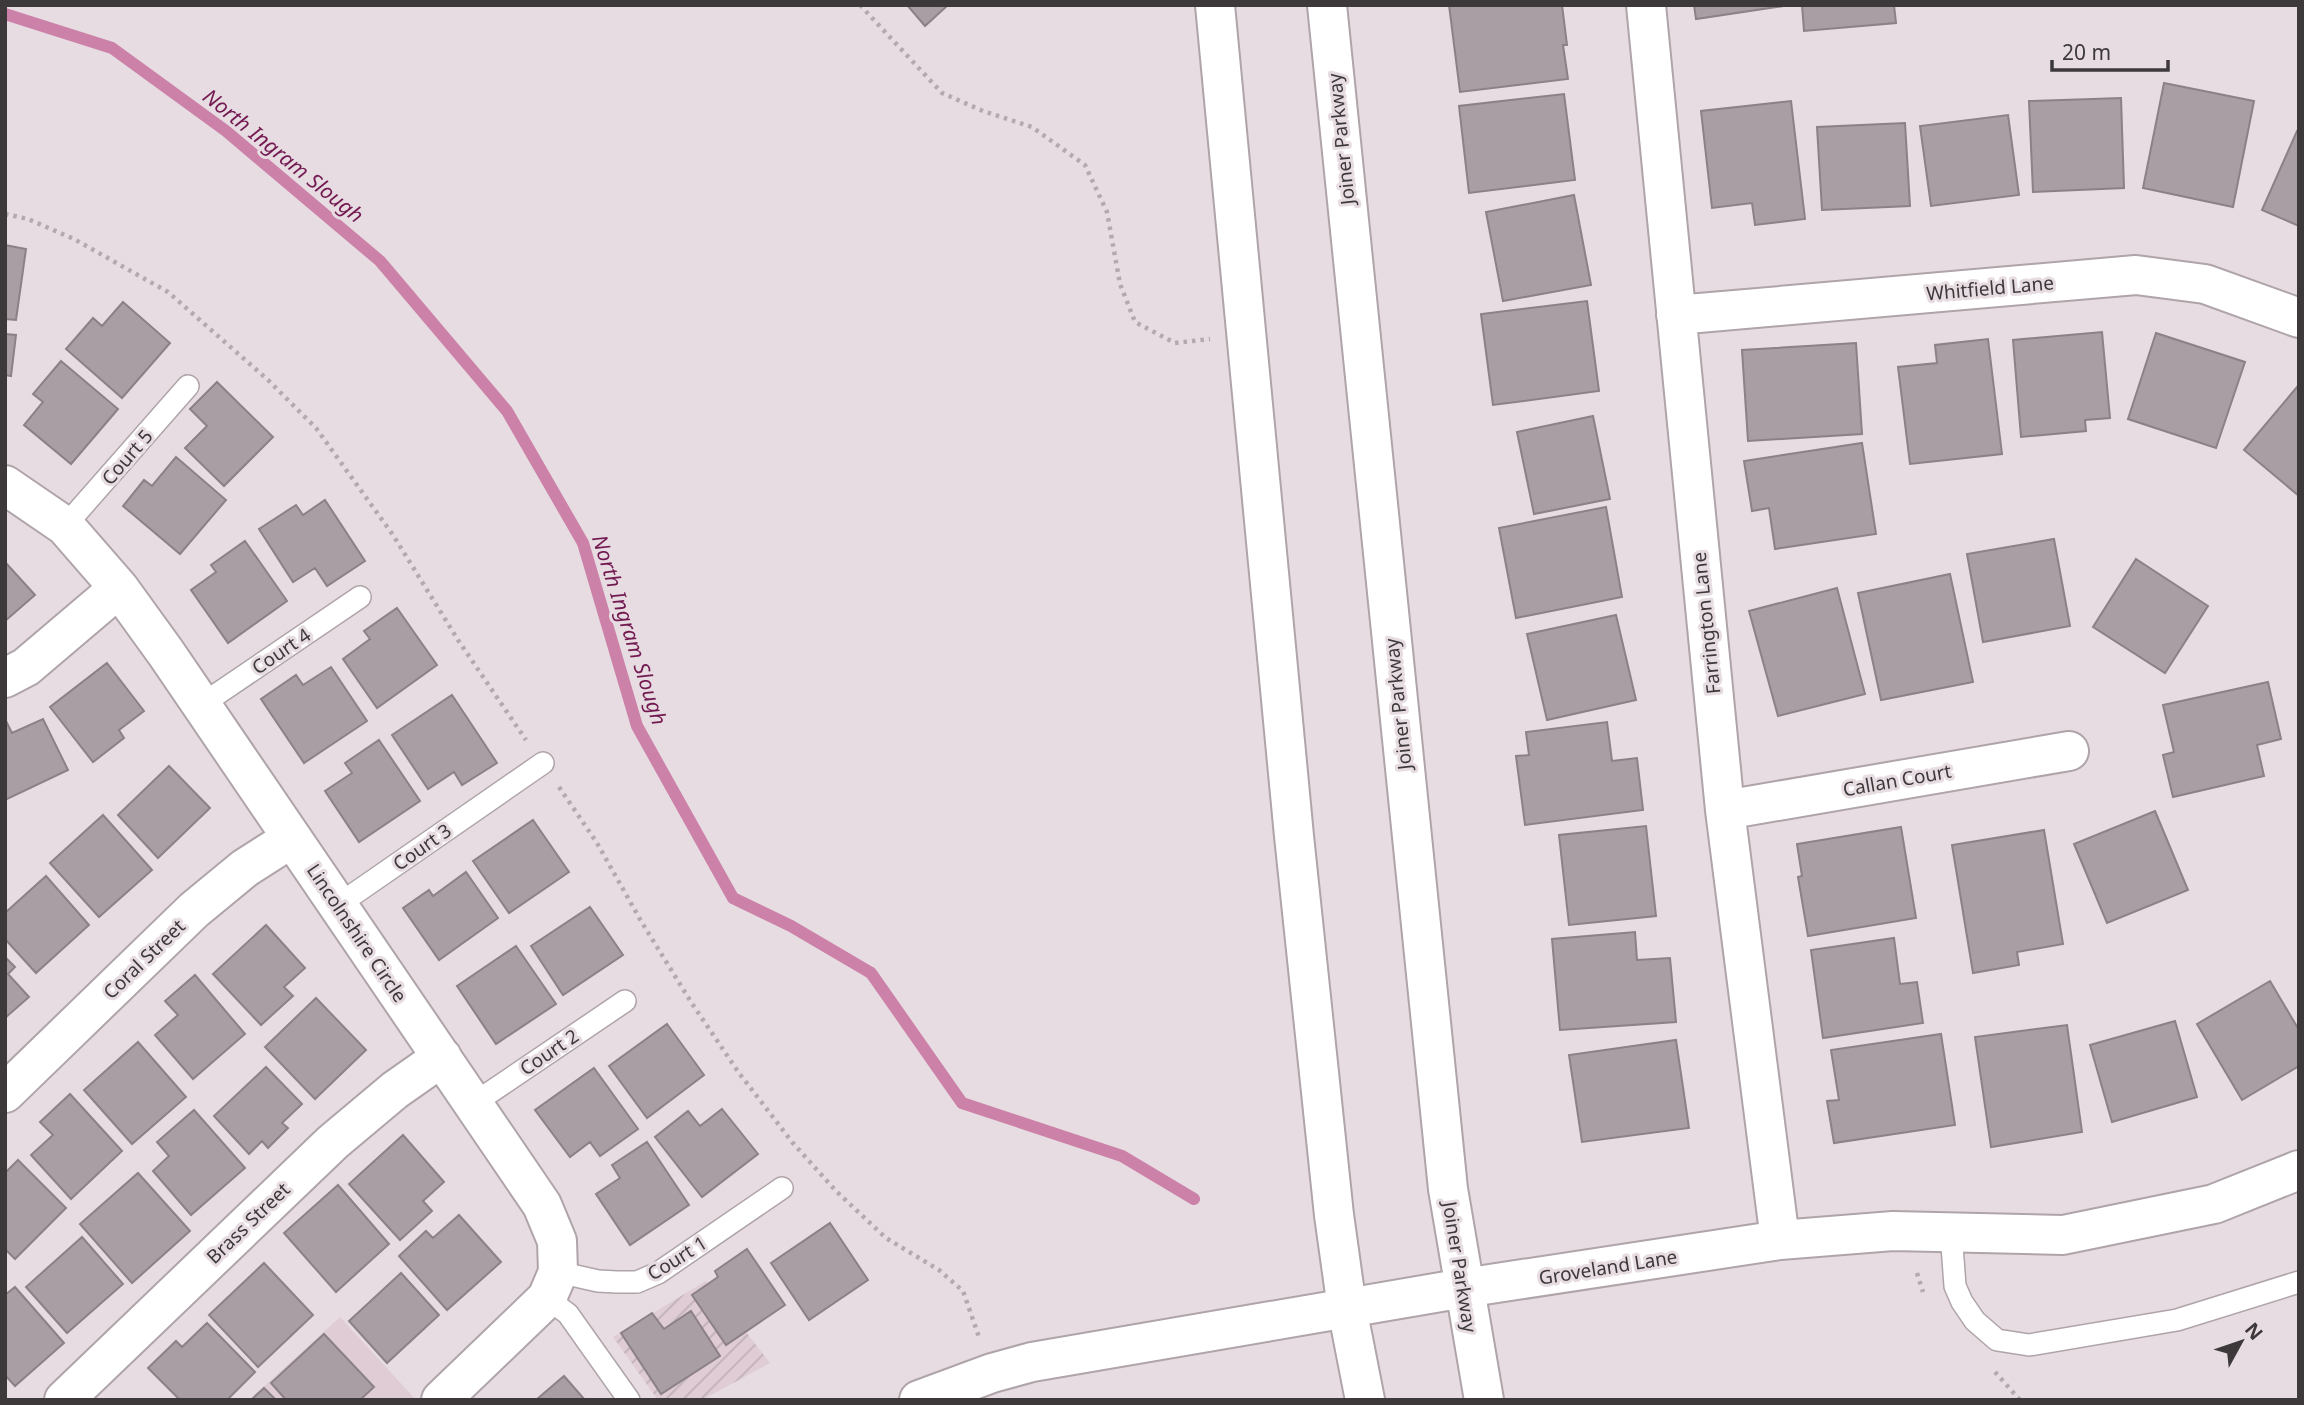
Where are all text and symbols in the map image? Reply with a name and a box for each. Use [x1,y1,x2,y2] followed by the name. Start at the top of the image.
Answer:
[2052,28,2168,72] scale bar
[2062,38,2111,66] text: 20 m
[1321,72,1361,208] street label: Joiner Parkway
[198,82,370,229] water label: North Ingram Slough
[1925,269,2055,307] street label: Whitfield Lane
[96,424,158,490] street label: Court 5
[586,531,674,729] water label: North Ingram Slough
[1686,551,1726,695] street label: Farrington Lane
[246,622,316,680] street label: Court 4
[1378,637,1418,773] street label: Joiner Parkway
[1841,758,1953,802] street label: Callan Court
[388,817,456,877] street label: Court 3
[301,859,413,1007] street label: Lincolnshire Circle
[97,913,191,1005] street label: Coral Street
[514,1023,584,1081] street label: Court 2
[201,1177,295,1269] street label: Brass Street
[1437,1198,1483,1335] street label: Joiner Parkway
[642,1230,712,1286] street label: Court 1
[1537,1243,1679,1291] street label: Groveland Lane
[2206,1307,2276,1377] north arrow
[2239,1317,2269,1345] text: N

